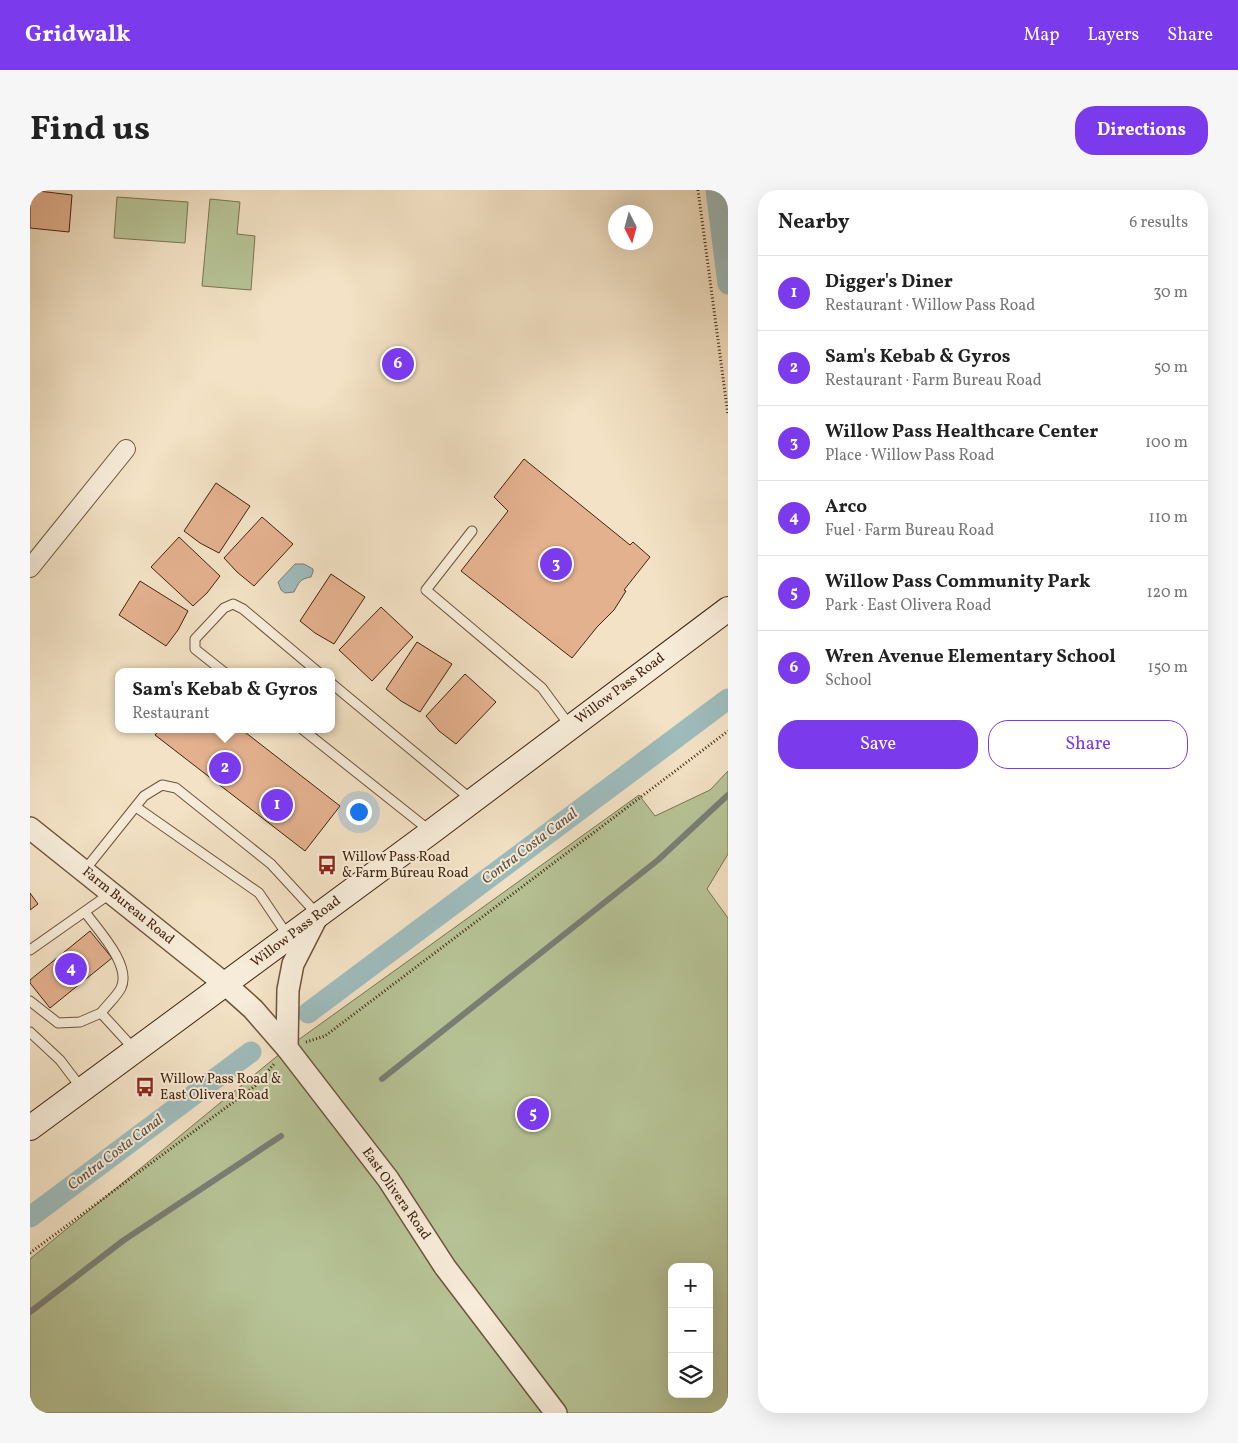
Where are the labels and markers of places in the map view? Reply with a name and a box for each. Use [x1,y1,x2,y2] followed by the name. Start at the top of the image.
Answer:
[382,345,414,383] pin: 6
[540,545,572,583] pin: 3
[209,749,241,787] pin: 2
[261,786,293,824] pin: 1
[342,848,469,883] place label: Willow Pass Road & Farm Bureau Road
[316,854,338,876] bus stop icon: Willow Pass Road & Farm Bureau Road
[55,950,87,988] pin: 4
[160,1070,281,1105] place label: Willow Pass Road & East Olivera Road
[134,1076,156,1098] bus stop icon: Willow Pass Road & East Olivera Road
[517,1095,549,1133] pin: 5

